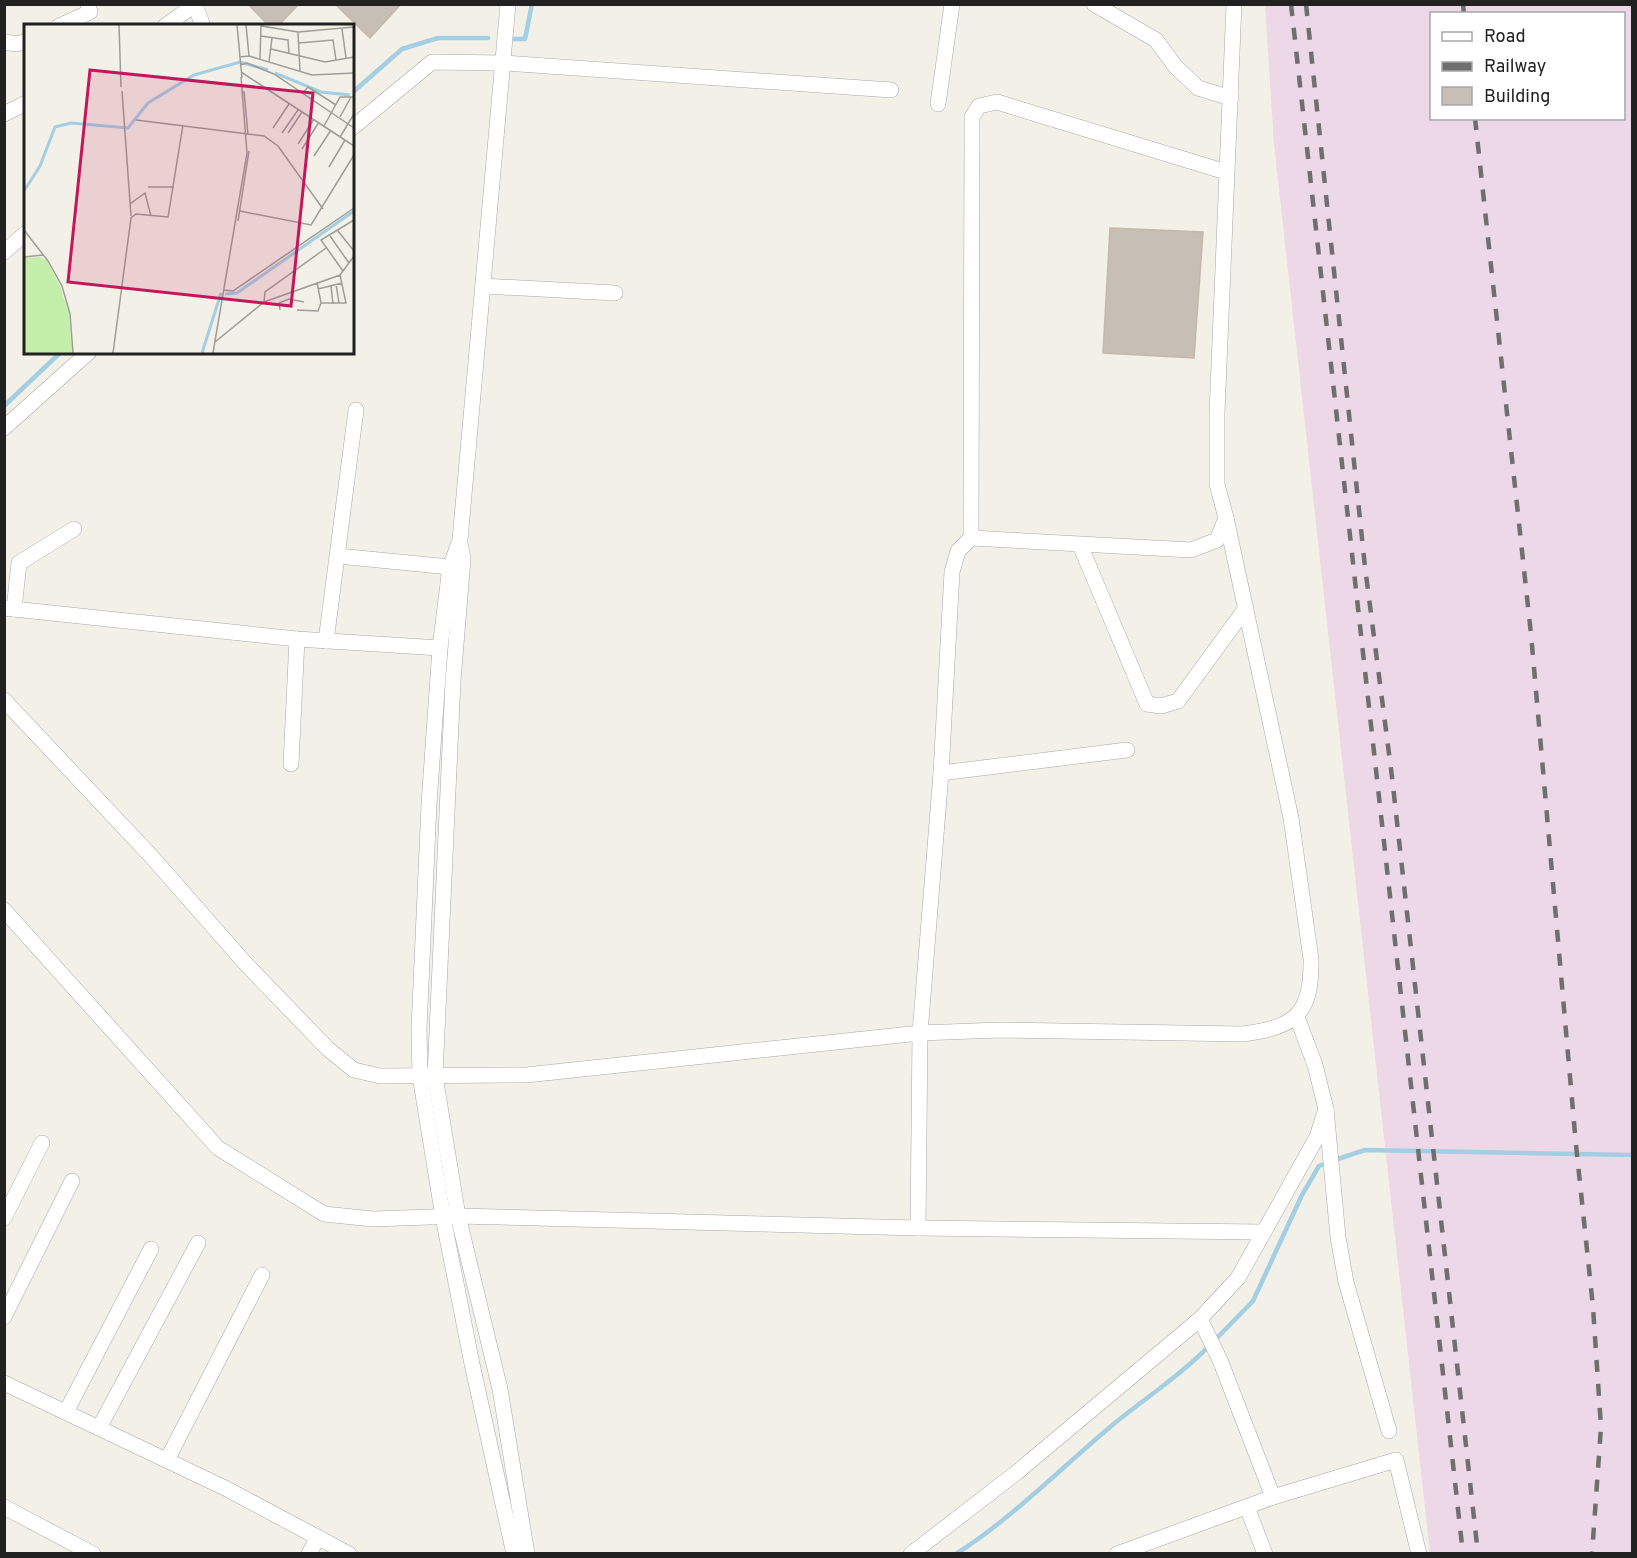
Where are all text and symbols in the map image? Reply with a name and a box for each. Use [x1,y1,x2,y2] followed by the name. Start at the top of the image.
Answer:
[1430,12,1625,120] legend
[24,24,354,354] inset map
[1484,26,1526,49] text: Road
[1484,56,1546,79] text: Railway
[1484,86,1550,109] text: Building

